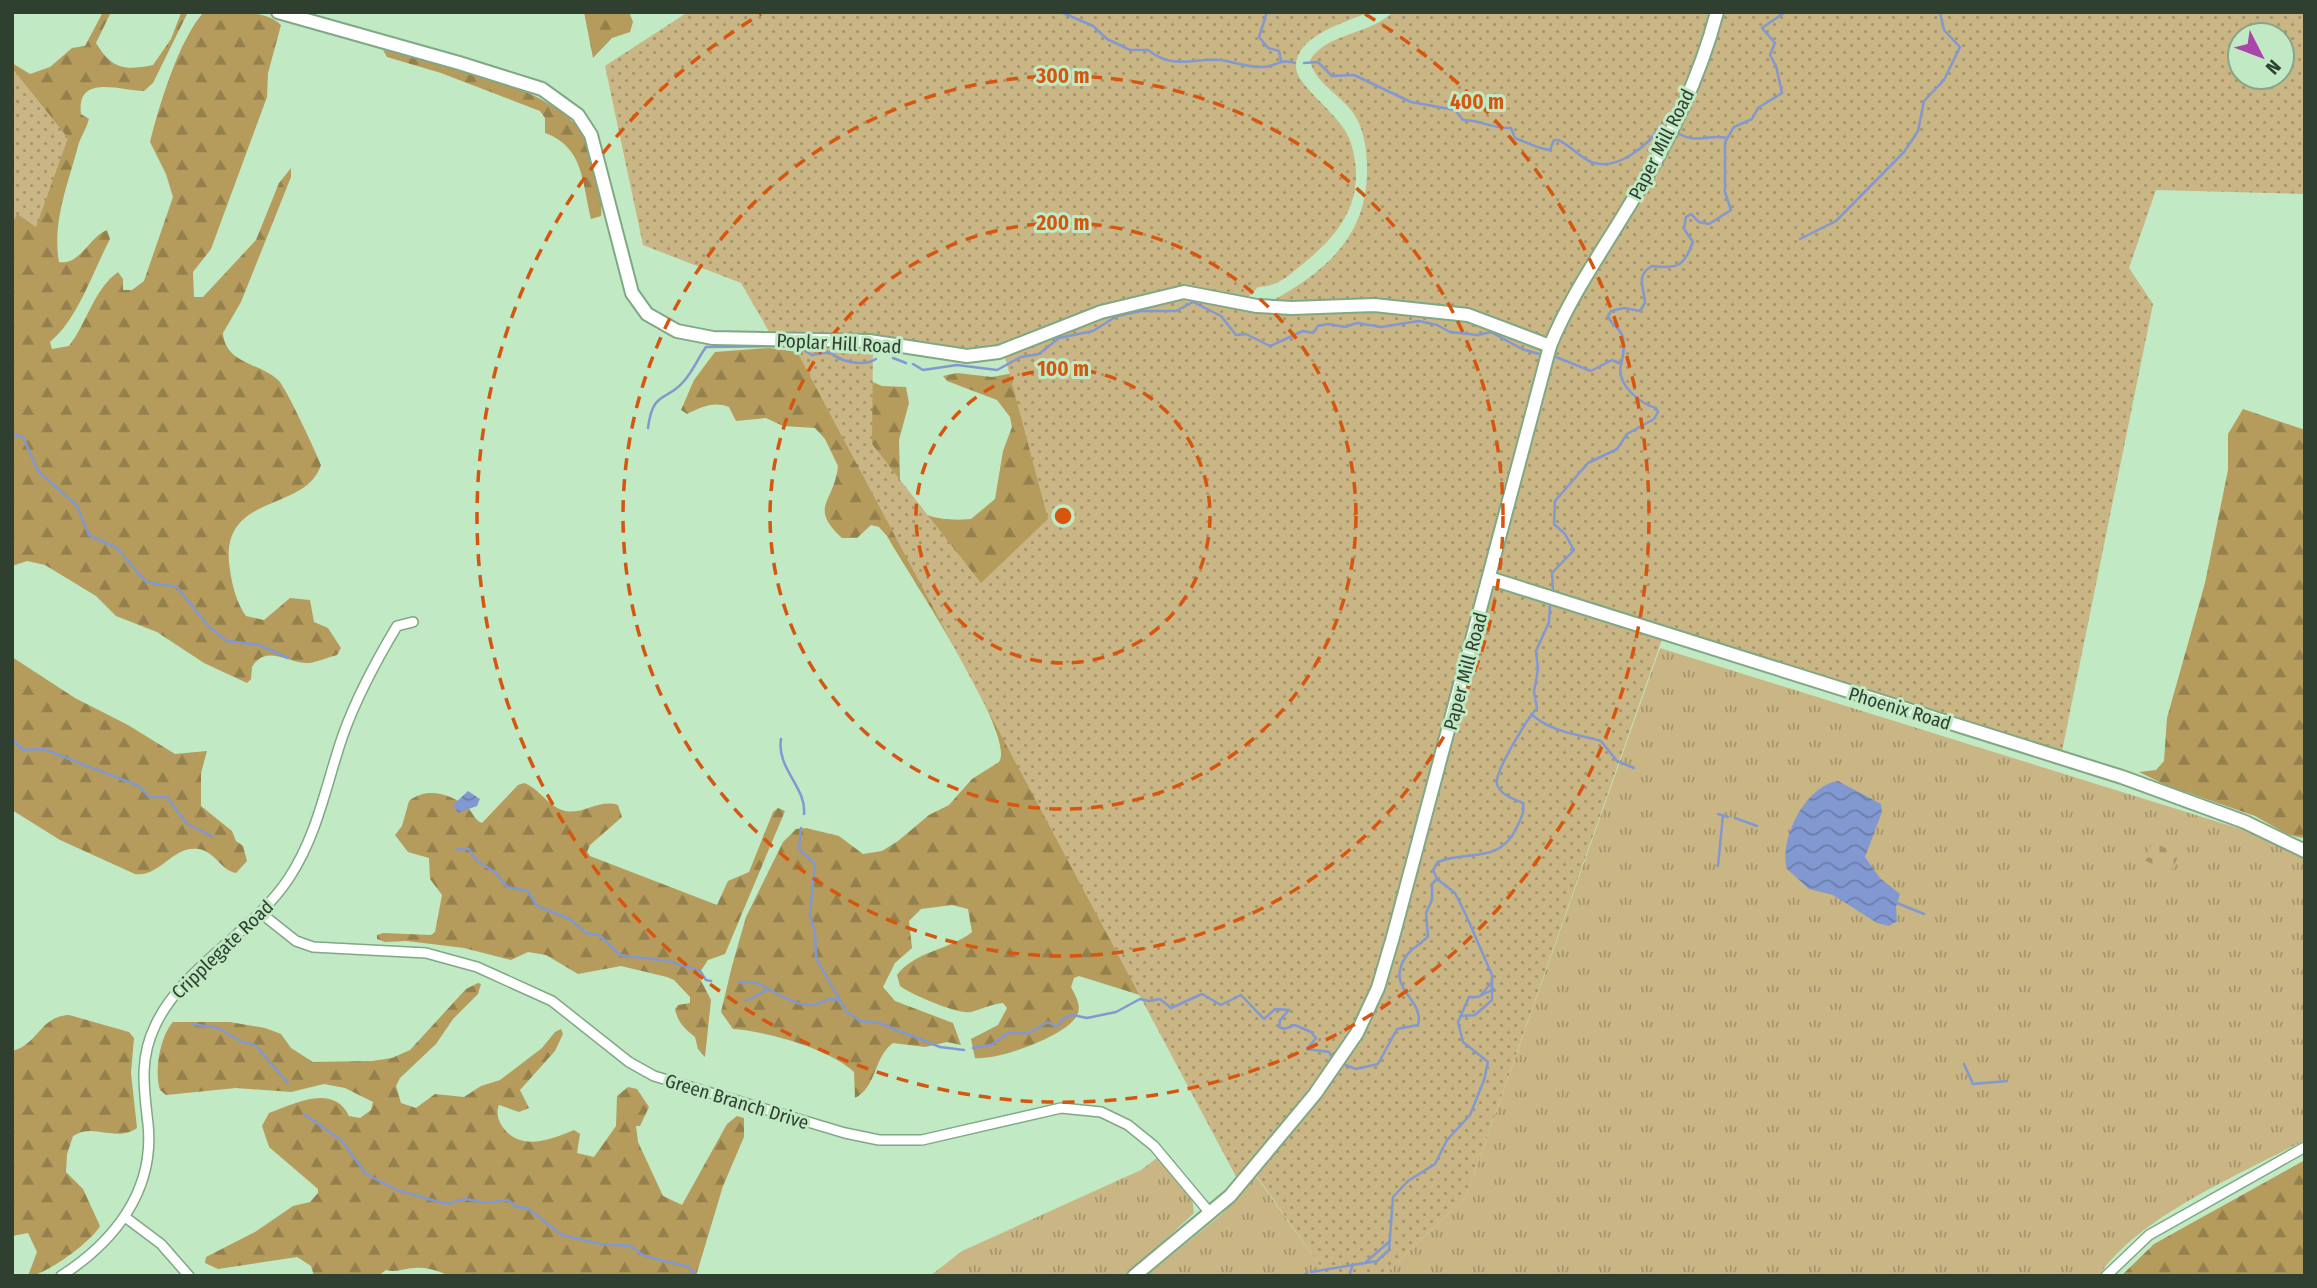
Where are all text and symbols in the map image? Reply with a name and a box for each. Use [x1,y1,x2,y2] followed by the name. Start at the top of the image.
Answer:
[2226,21,2296,91] north arrow
[2261,55,2286,79] text: N
[1035,63,1090,89] text: 300 m
[1624,85,1699,203] street label: Paper Mill Road
[1450,89,1504,115] text: 400 m
[1035,210,1090,236] text: 200 m
[776,329,902,358] street label: Poplar Hill Road
[1037,356,1089,382] text: 100 m
[1051,504,1075,528] centre of rings
[1439,610,1492,733] street label: Paper Mill Road
[1846,682,1954,735] street label: Phoenix Road
[167,895,278,1004] street label: Cripplegate Road
[662,1069,811,1134] street label: Green Branch Drive

